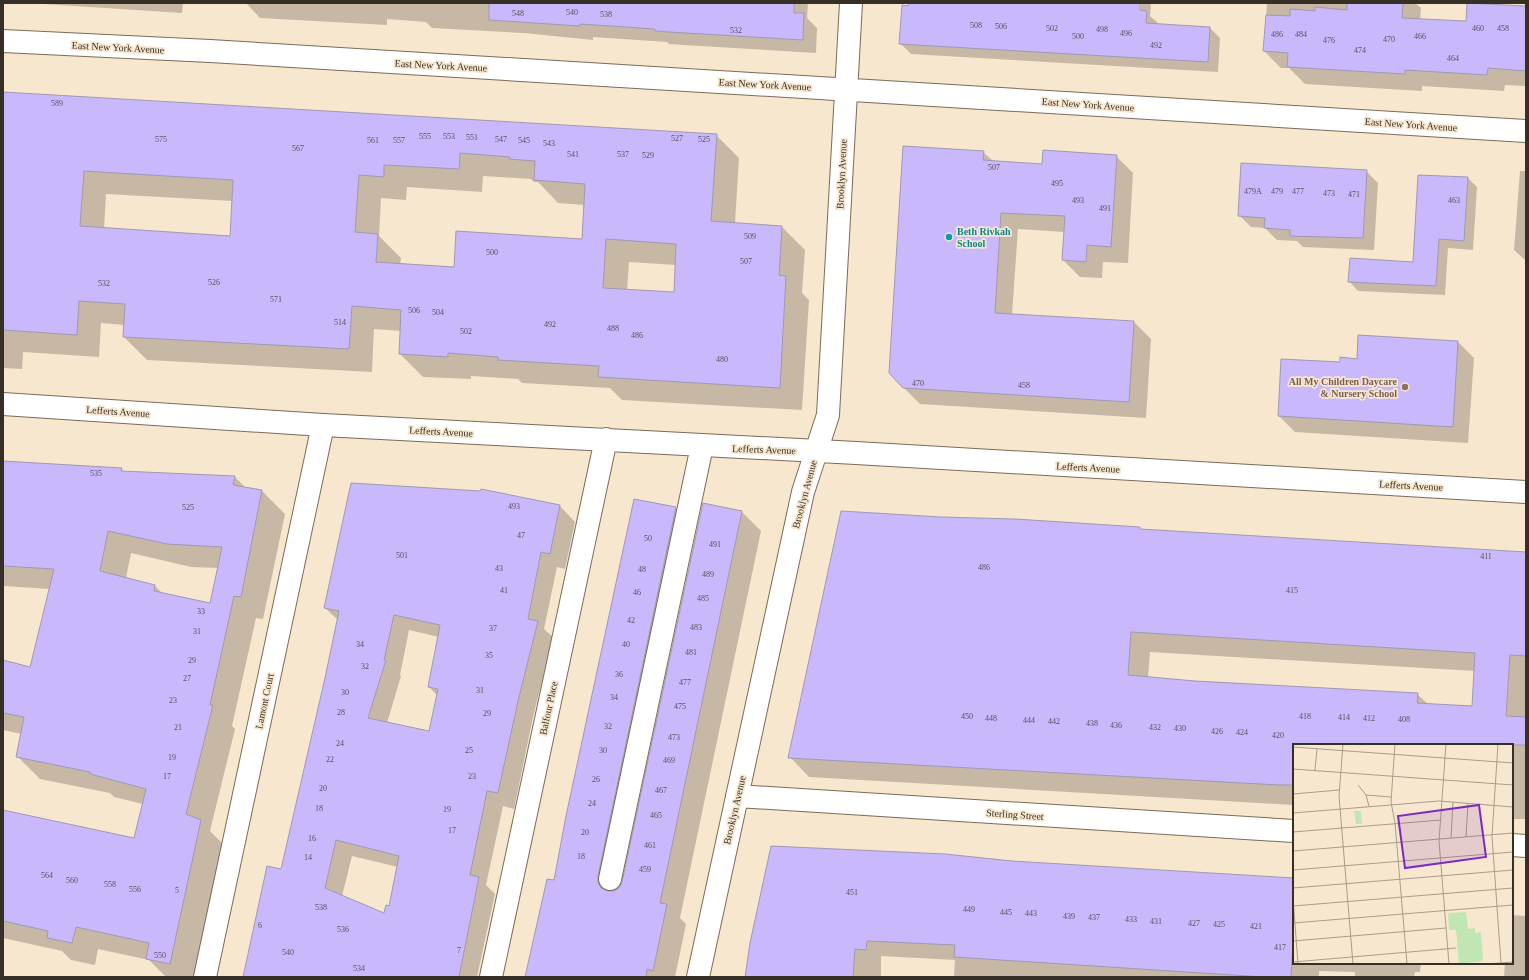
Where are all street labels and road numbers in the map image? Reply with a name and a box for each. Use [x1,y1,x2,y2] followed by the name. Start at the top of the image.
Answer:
[71,40,165,55] street label: East New York Avenue
[394,58,488,73] street label: East New York Avenue
[718,77,812,92] street label: East New York Avenue
[1041,96,1135,113] street label: East New York Avenue
[1364,116,1458,133] street label: East New York Avenue
[834,138,849,209] street label: Brooklyn Avenue
[86,404,151,419] street label: Lefferts Avenue
[409,424,474,439] street label: Lefferts Avenue
[732,443,797,456] street label: Lefferts Avenue
[790,458,819,529] street label: Brooklyn Avenue
[1056,460,1121,475] street label: Lefferts Avenue
[1379,478,1444,493] street label: Lefferts Avenue
[253,672,276,730] street label: Lamont Court
[537,680,560,736] street label: Balfour Place
[721,774,748,845] street label: Brooklyn Avenue
[986,807,1044,822] street label: Sterling Street

